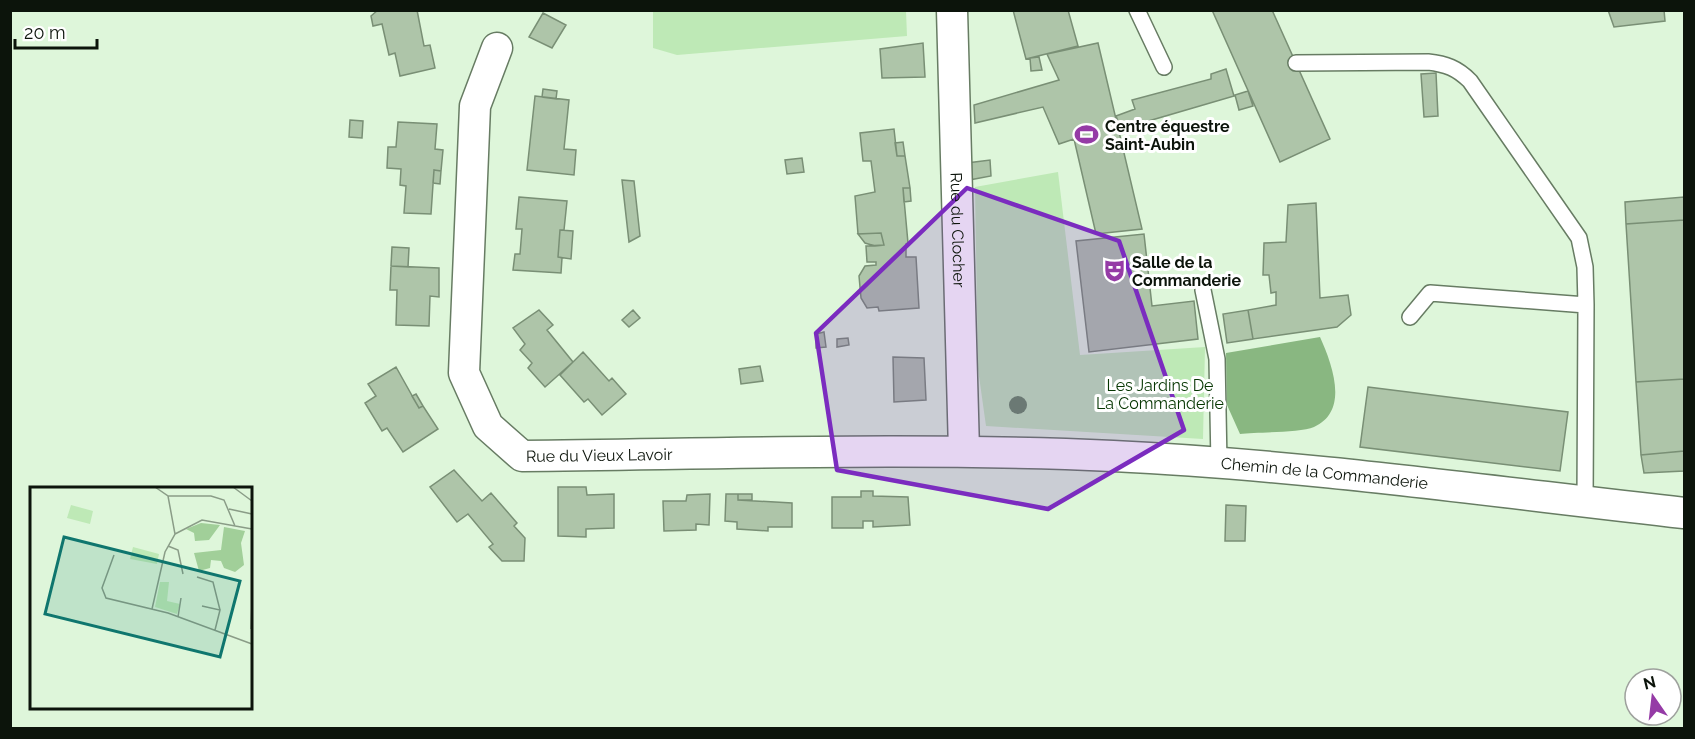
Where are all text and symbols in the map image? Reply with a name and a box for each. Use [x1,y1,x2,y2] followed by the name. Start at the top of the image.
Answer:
[15,12,98,50] scale bar
[24,22,66,43] text: 20 m
[1105,117,1230,154] place label: Centre équestre Saint-Aubin
[1074,122,1100,148] sports icon: Centre équestre Saint-Aubin
[947,172,969,288] street label: Rue du Clocher
[1132,253,1241,290] place label: Salle de la Commanderie
[1101,258,1127,284] theatre icon: Salle de la Commanderie
[1096,376,1224,413] park label: Les Jardins De La Commanderie
[526,444,673,465] street label: Rue du Vieux Lavoir
[1220,453,1429,493] street label: Chemin de la Commanderie
[30,487,252,709] inset map
[1623,667,1683,727] north arrow
[1641,672,1658,694] text: N

